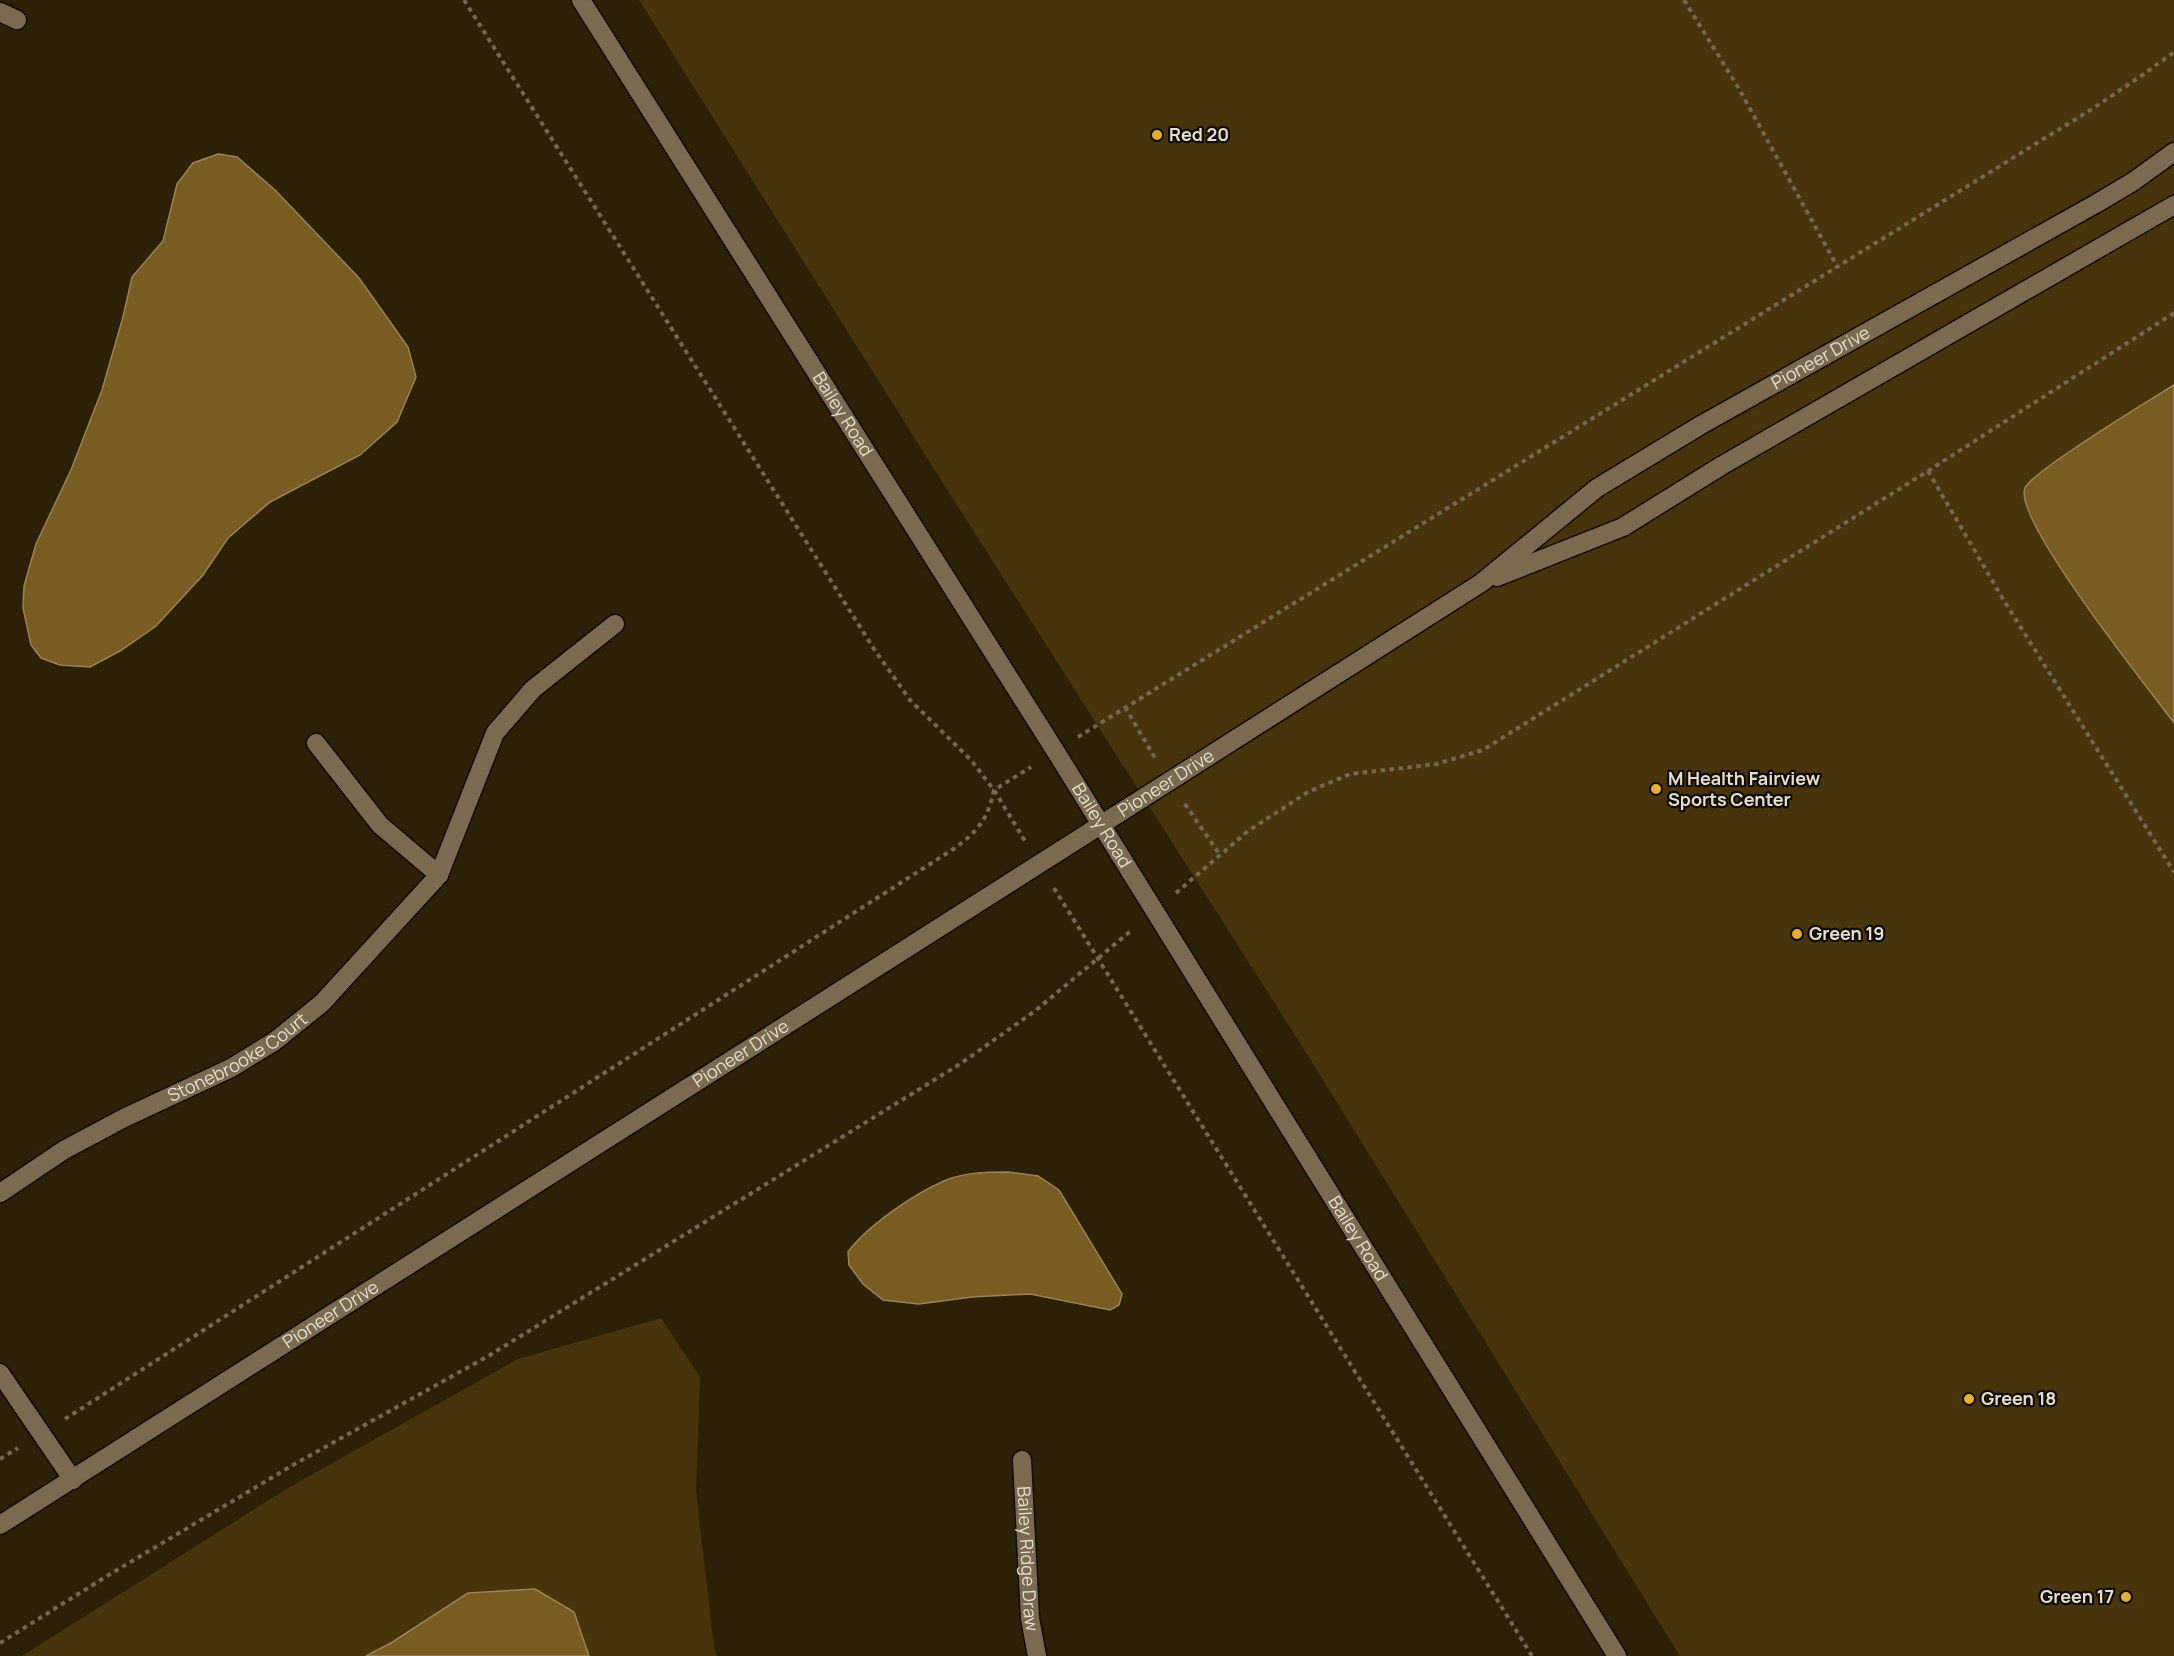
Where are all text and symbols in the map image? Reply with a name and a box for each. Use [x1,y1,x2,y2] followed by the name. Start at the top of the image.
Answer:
[1169,122,1229,146] place label: Red 20
[1150,128,1164,142] marker: Red 20
[1767,320,1874,394] street label: Pioneer Drive
[808,367,879,461] street label: Bailey Road
[1113,743,1218,822] street label: Pioneer Drive
[1668,766,1821,811] place label: M Health Fairview Sports Center
[1067,778,1138,872] street label: Bailey Road
[1649,782,1663,796] marker: M Health Fairview Sports Center
[1809,921,1885,945] place label: Green 19
[1790,927,1804,941] marker: Green 19
[163,1007,312,1107] street label: Stonebrooke Court
[688,1013,793,1092] street label: Pioneer Drive
[1323,1191,1394,1285] street label: Bailey Road
[278,1274,383,1353] street label: Pioneer Drive
[1981,1386,2056,1410] place label: Green 18
[1962,1392,1976,1406] marker: Green 18
[1012,1485,1045,1634] street label: Bailey Ridge Draw
[2040,1584,2114,1608] place label: Green 17
[2119,1590,2133,1604] marker: Green 17

